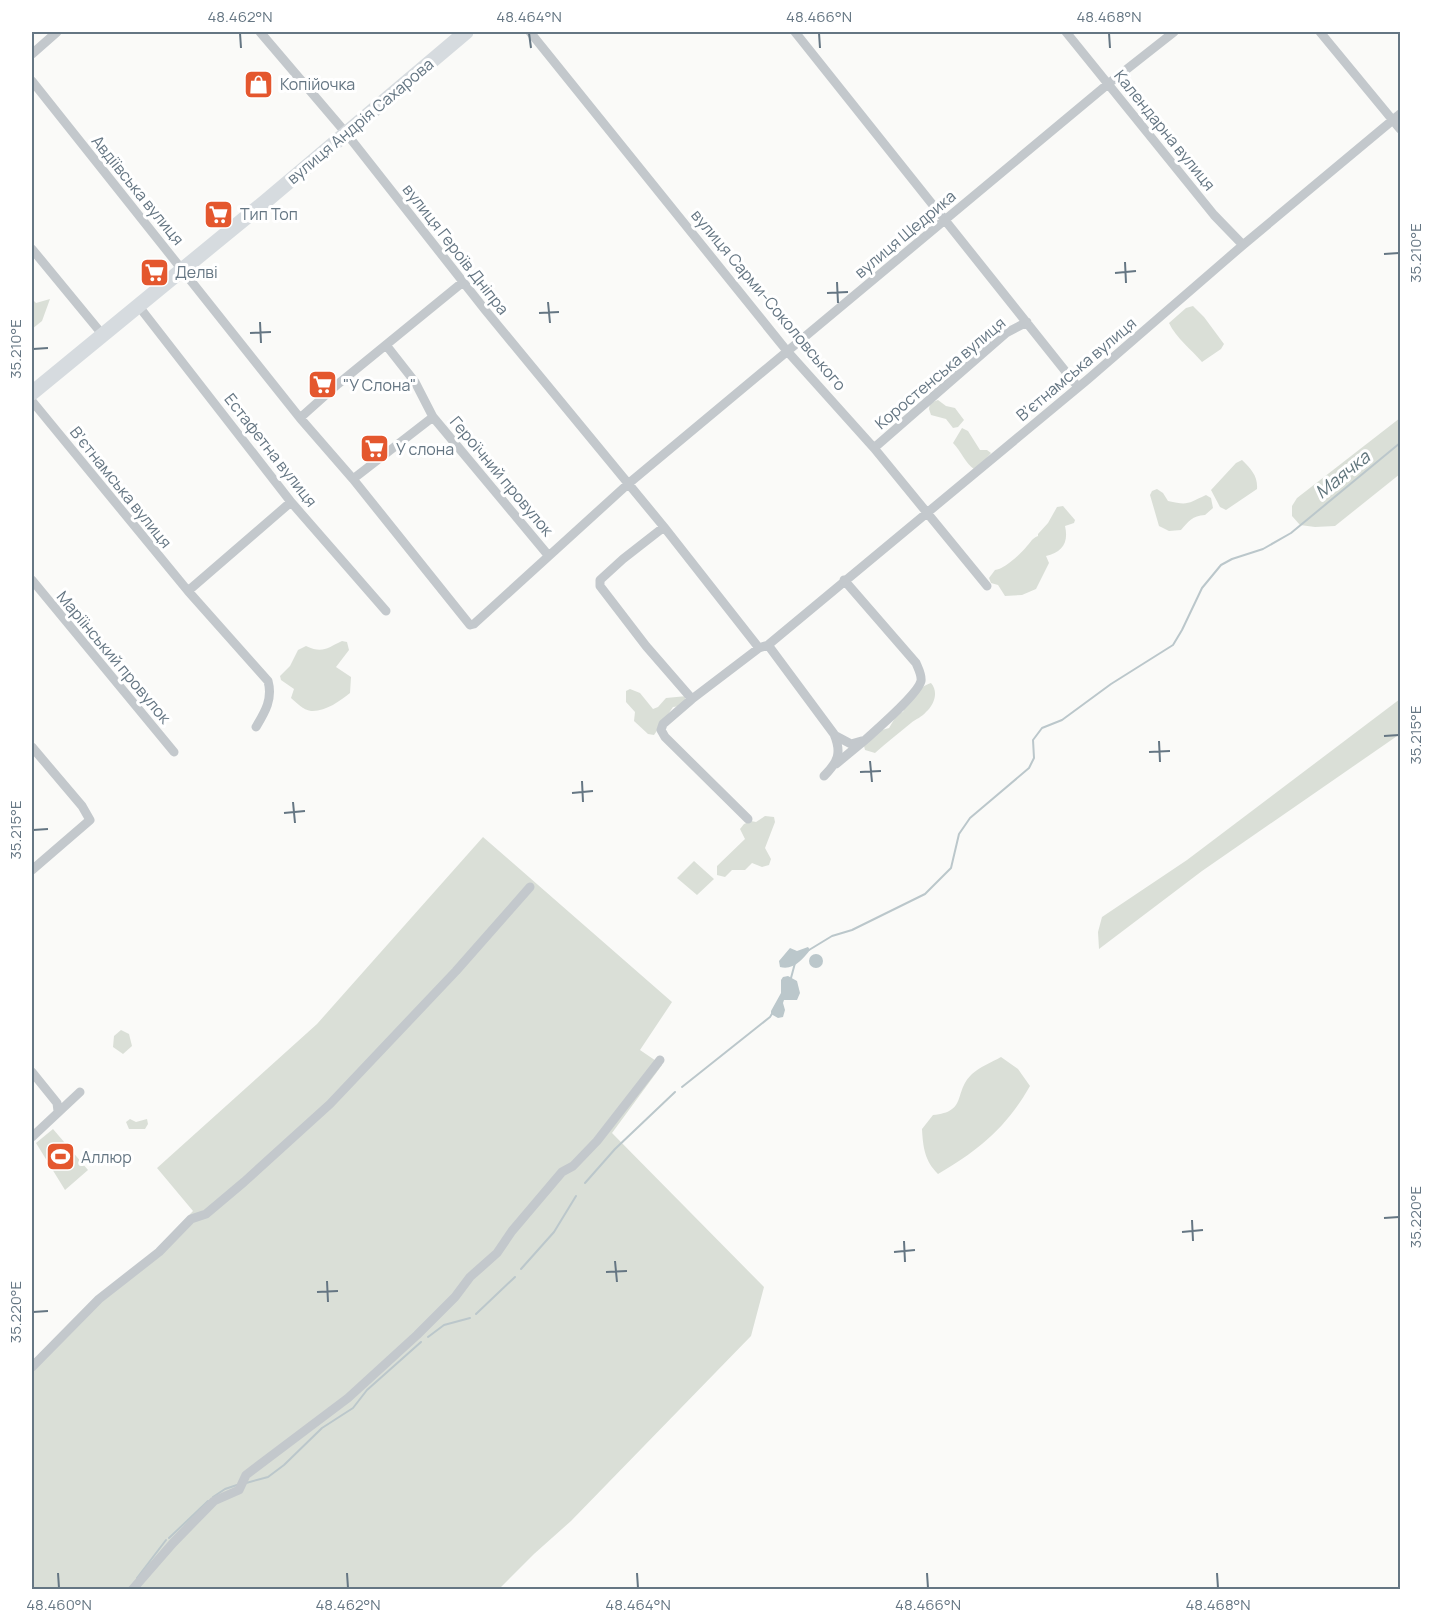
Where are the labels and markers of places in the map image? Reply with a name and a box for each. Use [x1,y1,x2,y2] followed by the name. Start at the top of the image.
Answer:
[243,68,275,100] shop icon: Копійочка
[280,73,355,95] place label: Копійочка
[203,198,235,230] supermarket icon: Тип Топ
[240,203,298,225] place label: Тип Топ
[138,256,170,288] supermarket icon: Делві
[175,261,218,283] place label: Делві
[306,369,338,401] supermarket icon: "У Слона"
[343,374,416,396] place label: "У Слона"
[359,433,391,465] supermarket icon: У слона
[396,438,454,460] place label: У слона
[44,1141,76,1173] sports icon: Аллюр
[81,1146,132,1168] place label: Аллюр

